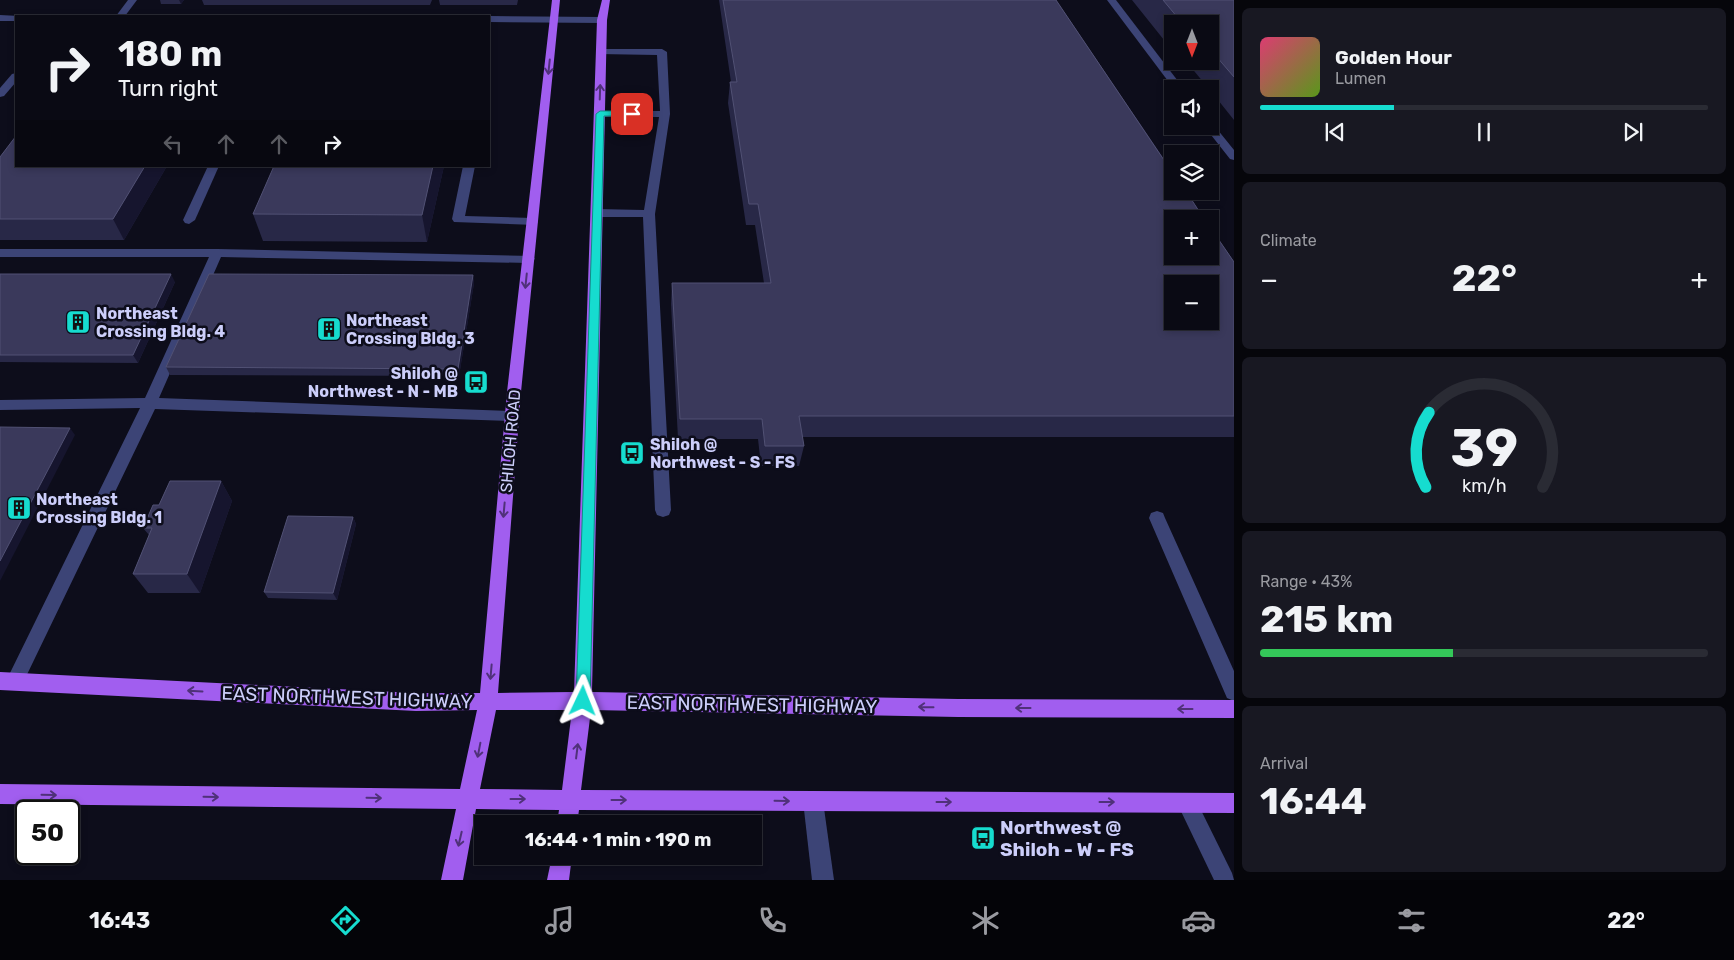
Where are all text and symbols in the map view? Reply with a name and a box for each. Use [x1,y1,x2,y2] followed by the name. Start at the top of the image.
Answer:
[1164,15,1219,70] north arrow
[1164,15,1219,330] map controls
[118,33,222,75] text: 180 m
[35,35,100,100] icon: right
[1335,46,1452,69] text: Golden Hour
[544,59,554,75] one-way arrow
[1335,69,1386,88] text: Lumen
[118,75,218,102] text: Turn right
[1164,80,1219,135] button: sound
[595,84,605,100] one-way arrow
[611,93,653,135] pin
[618,100,646,128] icon: arrive
[1321,118,1349,146] icon: previous
[1470,118,1498,146] icon: pause
[1619,118,1647,146] icon: next
[159,130,187,158] icon: left
[212,130,240,158] icon: ahead
[265,130,293,158] icon: ahead
[318,130,346,158] icon: right
[1164,145,1219,200] button: layers
[1164,210,1219,265] button: +
[1260,231,1317,250] text: Climate
[1452,255,1517,301] text: 22°
[1260,263,1278,296] text: −
[1691,263,1708,296] text: +
[521,273,531,289] one-way arrow
[1164,275,1219,330] button: −
[96,304,225,341] place label: Northeast Crossing Bldg. 4
[65,309,91,335] building icon: Northeast Crossing Bldg. 4
[346,311,475,348] place label: Northeast Crossing Bldg. 3
[316,316,342,342] building icon: Northeast Crossing Bldg. 3
[308,364,458,401] place label: Shiloh @ Northwest - N - MB
[463,369,489,395] bus stop icon: Shiloh @ Northwest - N - MB
[497,389,524,493] street label: SHILOH ROAD
[1450,417,1518,479] text: 39
[650,435,796,472] place label: Shiloh @ Northwest - S - FS
[619,440,645,466] bus stop icon: Shiloh @ Northwest - S - FS
[1462,475,1506,496] text: km/h
[36,490,162,527] place label: Northeast Crossing Bldg. 1
[6,495,32,521] building icon: Northeast Crossing Bldg. 1
[500,502,509,518] one-way arrow
[1260,572,1352,591] text: Range · 43%
[1260,596,1393,642] text: 215 km
[486,664,496,680] one-way arrow
[556,674,608,726] position arrow
[221,682,473,713] street label: EAST NORTHWEST HIGHWAY
[187,686,203,695] one-way arrow
[626,691,878,718] street label: EAST NORTHWEST HIGHWAY
[918,702,934,712] one-way arrow
[1015,703,1032,713] one-way arrow
[1178,704,1194,714] one-way arrow
[473,741,483,757] one-way arrow
[572,744,582,760] one-way arrow
[1260,754,1308,773] text: Arrival
[1260,778,1367,824] text: 16:44
[40,790,56,800] one-way arrow
[202,792,219,802] one-way arrow
[365,794,381,803] one-way arrow
[510,794,526,804] one-way arrow
[610,795,627,805] one-way arrow
[773,796,789,806] one-way arrow
[936,797,952,807] one-way arrow
[1098,797,1114,807] one-way arrow
[15,800,80,865] speed limit sign: 50
[1000,816,1134,861] place label: Northwest @ Shiloh - W - FS
[970,825,996,851] bus stop icon: Northwest @ Shiloh - W - FS
[525,828,711,851] text: 16:44 · 1 min · 190 m
[455,831,464,847] one-way arrow
[328,903,363,938] icon: directions
[542,903,577,938] icon: music
[755,903,790,938] icon: phone
[968,903,1003,938] icon: climate
[1181,903,1216,938] icon: car
[1394,903,1429,938] icon: filters
[89,907,150,934] text: 16:43
[1607,907,1645,934] text: 22°

